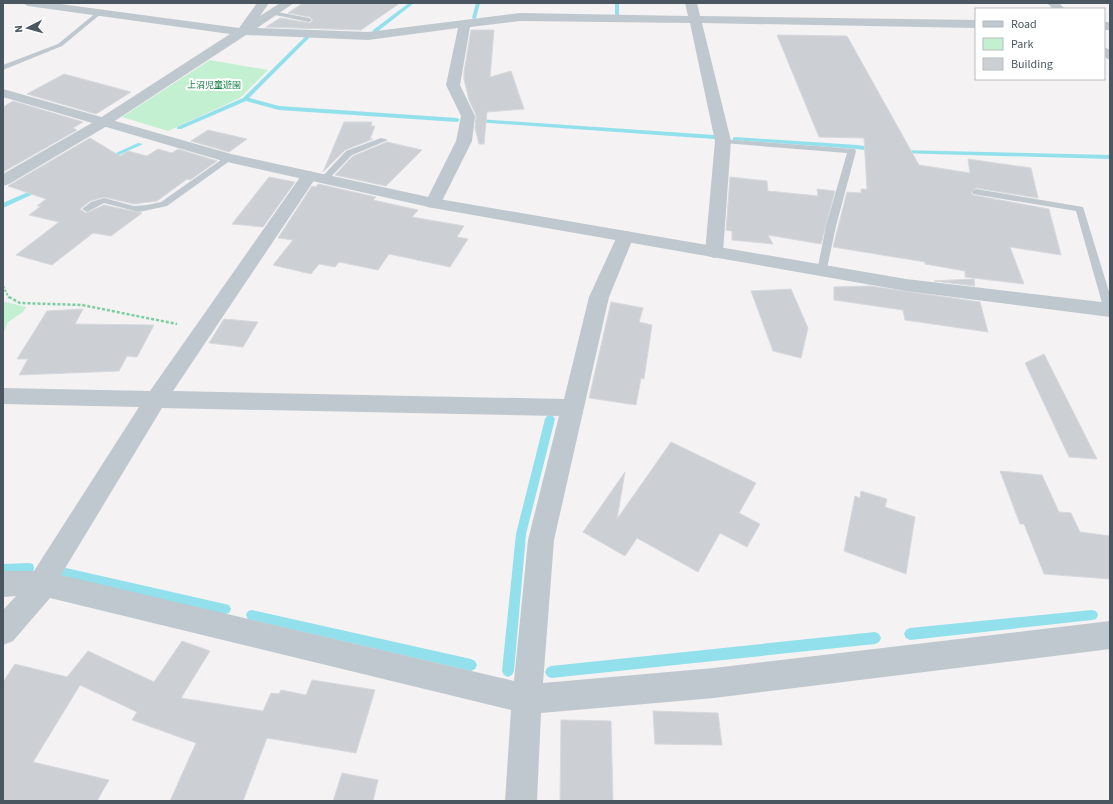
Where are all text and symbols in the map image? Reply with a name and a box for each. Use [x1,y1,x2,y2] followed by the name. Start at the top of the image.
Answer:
[8,8,48,48] north arrow
[975,8,1105,80] legend
[1011,16,1037,33] text: Road
[11,25,26,33] text: N
[1011,36,1033,53] text: Park
[1011,56,1053,73] text: Building
[187,79,241,92] park label: 上沼児童遊園

